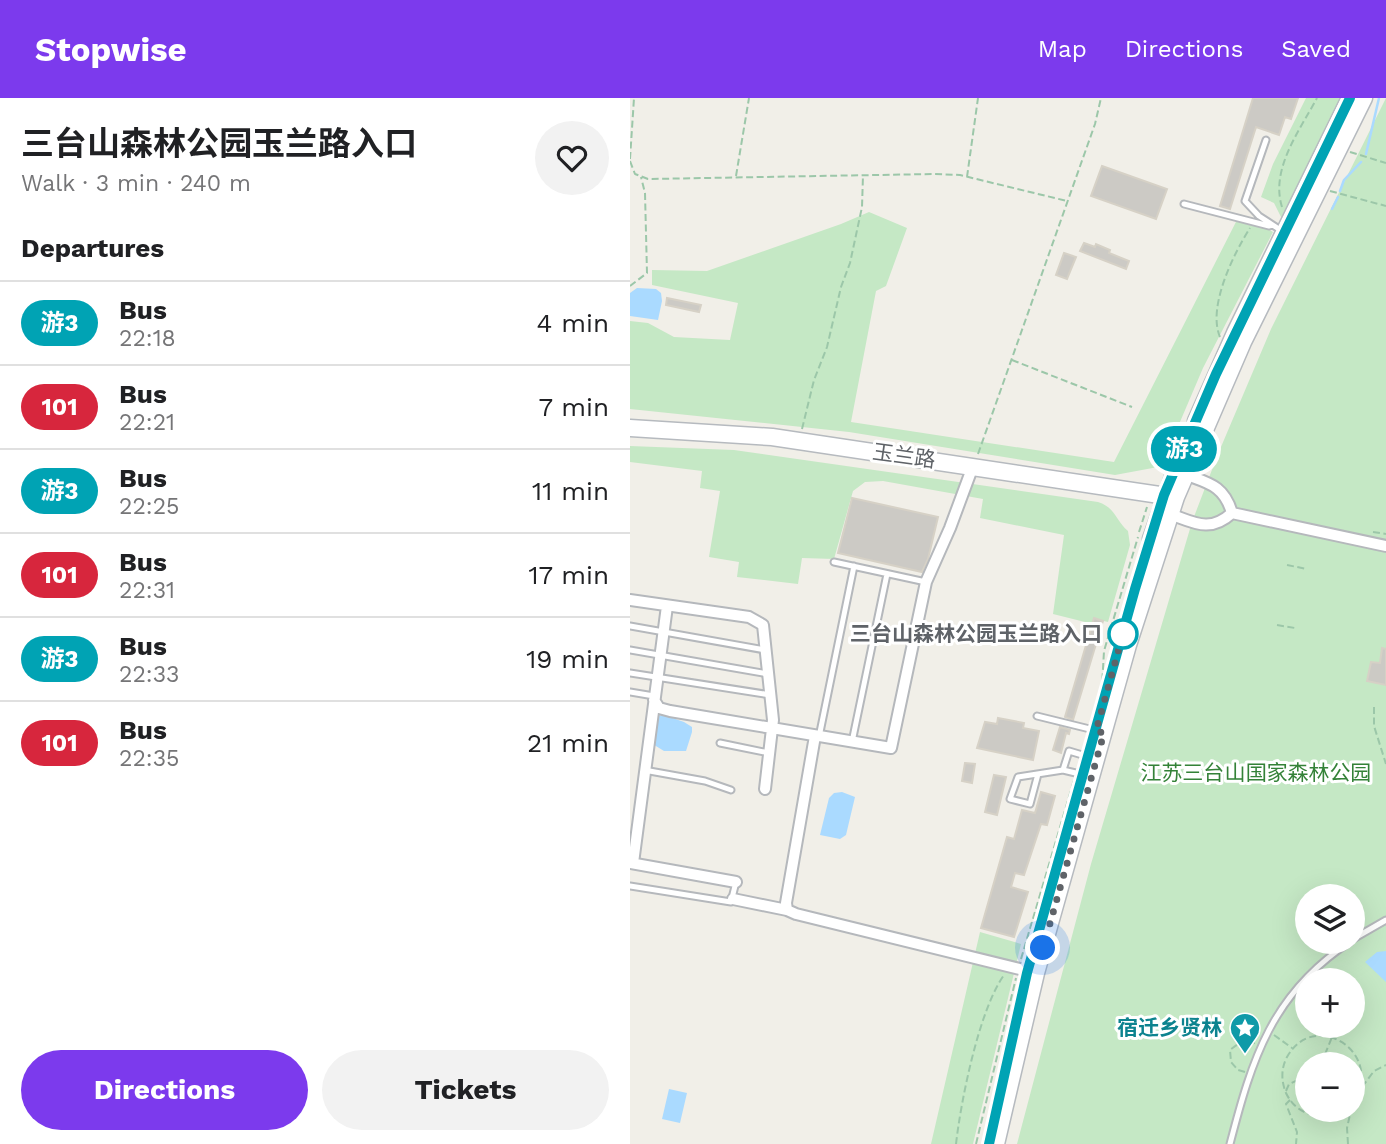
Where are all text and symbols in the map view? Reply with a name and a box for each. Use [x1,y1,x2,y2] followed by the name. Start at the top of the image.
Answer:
[35,30,187,69] text: Stopwise
[1038,35,1087,63] text: Map
[1125,35,1243,63] text: Directions
[1281,35,1351,63] text: Saved
[535,121,609,195] button: heart
[21,124,417,163] text: 三台山森林公园玉兰路入口
[21,170,251,197] text: Walk · 3 min · 240 m
[21,233,164,263] text: Departures
[119,295,167,325] text: Bus
[536,308,609,338] text: 4 min
[40,309,79,337] text: 游3
[119,325,176,352] text: 22:18
[119,379,167,409] text: Bus
[539,392,609,422] text: 7 min
[41,393,78,421] text: 101
[119,409,175,436] text: 22:21
[1152,426,1216,472] line badge: 游3
[1165,435,1203,463] text: 游3
[871,439,937,472] street label: 玉兰路
[119,463,167,493] text: Bus
[532,476,609,506] text: 11 min
[40,477,79,505] text: 游3
[119,493,179,520] text: 22:25
[119,547,167,577] text: Bus
[528,560,609,590] text: 17 min
[41,561,78,589] text: 101
[119,577,175,604] text: 22:31
[1108,619,1138,649] marker: 三台山森林公园玉兰路入口
[850,621,1102,646] place label: 三台山森林公园玉兰路入口
[119,631,167,661] text: Bus
[526,644,609,674] text: 19 min
[40,645,79,673] text: 游3
[119,661,179,688] text: 22:33
[119,715,167,745] text: Bus
[527,728,609,758] text: 21 min
[41,729,78,757] text: 101
[119,745,179,772] text: 22:35
[1141,760,1372,785] park label: 江苏三台山国家森林公园
[1295,884,1365,1122] map controls
[1295,884,1365,954] button: layers
[1025,930,1060,965] your location
[1295,968,1365,1038] button: +
[1228,1011,1262,1055] place icon: 宿迁乡贤林
[1117,1015,1222,1040] place label: 宿迁乡贤林
[21,1050,308,1130] button: Directions
[322,1050,609,1130] button: Tickets
[1295,1052,1365,1122] button: −

